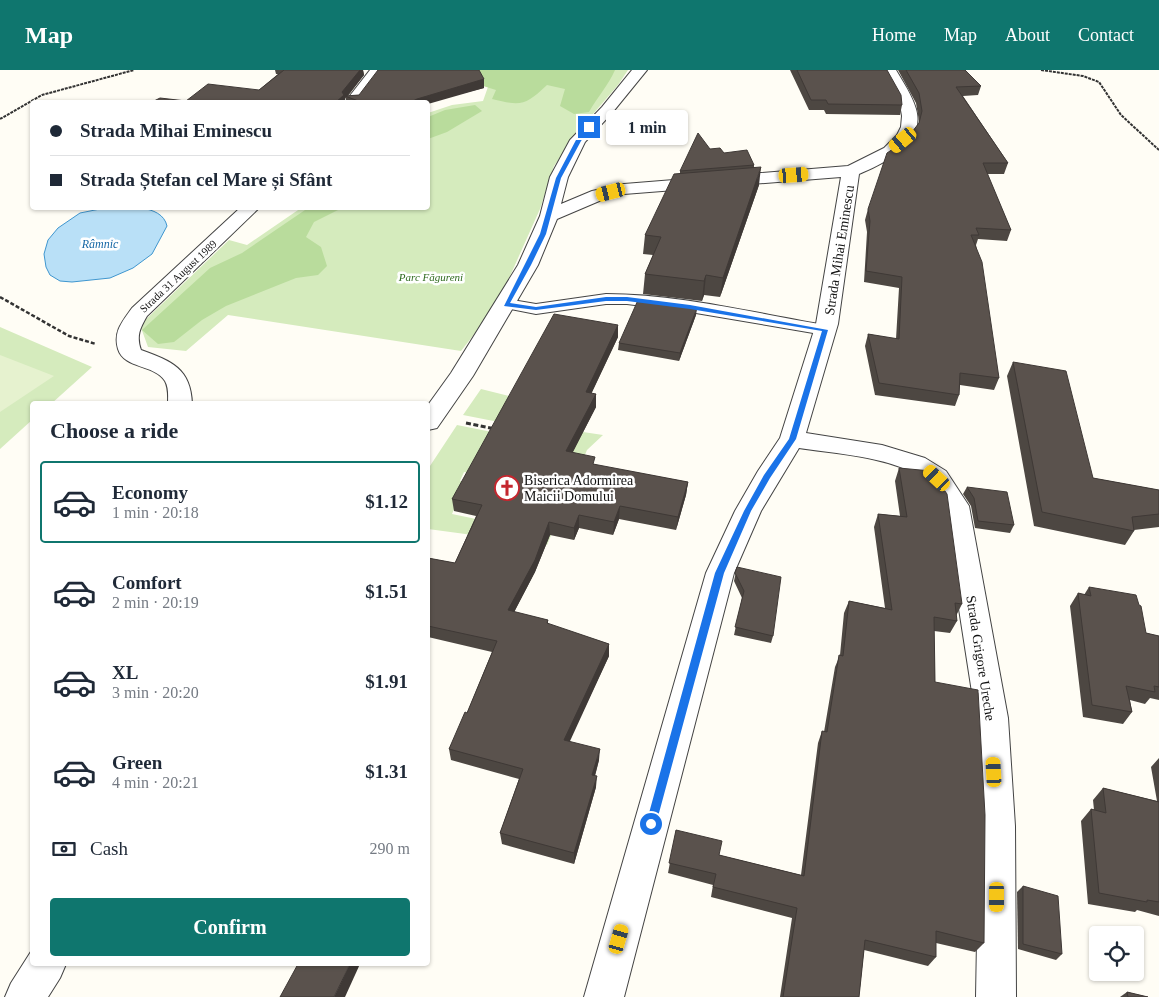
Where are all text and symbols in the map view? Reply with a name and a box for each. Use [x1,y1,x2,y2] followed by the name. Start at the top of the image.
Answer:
[25,22,73,48] text: Map
[872,25,916,45] text: Home
[944,25,977,45] text: Map
[1005,25,1050,45] text: About
[1078,25,1134,45] text: Contact
[606,110,689,144] callout: 1 min
[578,116,600,138] route end
[628,119,666,136] text: 1 min
[80,120,272,141] text: Strada Mihai Eminescu
[886,125,919,155] car
[778,166,809,184] car
[80,169,332,190] text: Strada Ștefan cel Mare și Sfânt
[594,181,627,203] car
[822,184,857,316] street label: Strada Mihai Eminescu
[81,237,119,251] water label: Râmnic
[137,237,219,315] street label: Strada 31 August 1989
[398,271,463,283] park label: Parc Făgureni
[50,418,178,443] text: Choose a ride
[920,462,953,494] car
[524,473,634,504] place label: Biserica Adormirea Maicii Domului
[494,475,520,501] church icon: Biserica Adormirea Maicii Domului
[52,480,97,525] icon: car
[112,482,188,503] text: Economy
[365,491,408,512] text: $1.12
[112,504,199,521] text: 1 min · 20:18
[52,570,97,615] icon: car
[112,572,182,593] text: Comfort
[365,581,408,602] text: $1.51
[112,594,199,611] text: 2 min · 20:19
[963,594,998,722] street label: Strada Grigore Ureche
[52,660,97,705] icon: car
[112,662,138,683] text: XL
[365,671,408,692] text: $1.91
[112,684,199,701] text: 3 min · 20:20
[52,750,97,795] icon: car
[112,752,162,773] text: Green
[985,757,1002,787] car
[365,761,408,782] text: $1.31
[112,774,199,791] text: 4 min · 20:21
[640,813,662,835] route start
[50,835,78,863] icon: cash
[90,838,128,859] text: Cash
[370,840,410,857] text: 290 m
[989,882,1004,912] car
[50,898,410,956] button: Confirm
[607,923,630,955] car
[1089,926,1144,981] map controls
[1089,926,1144,981] button: locate

